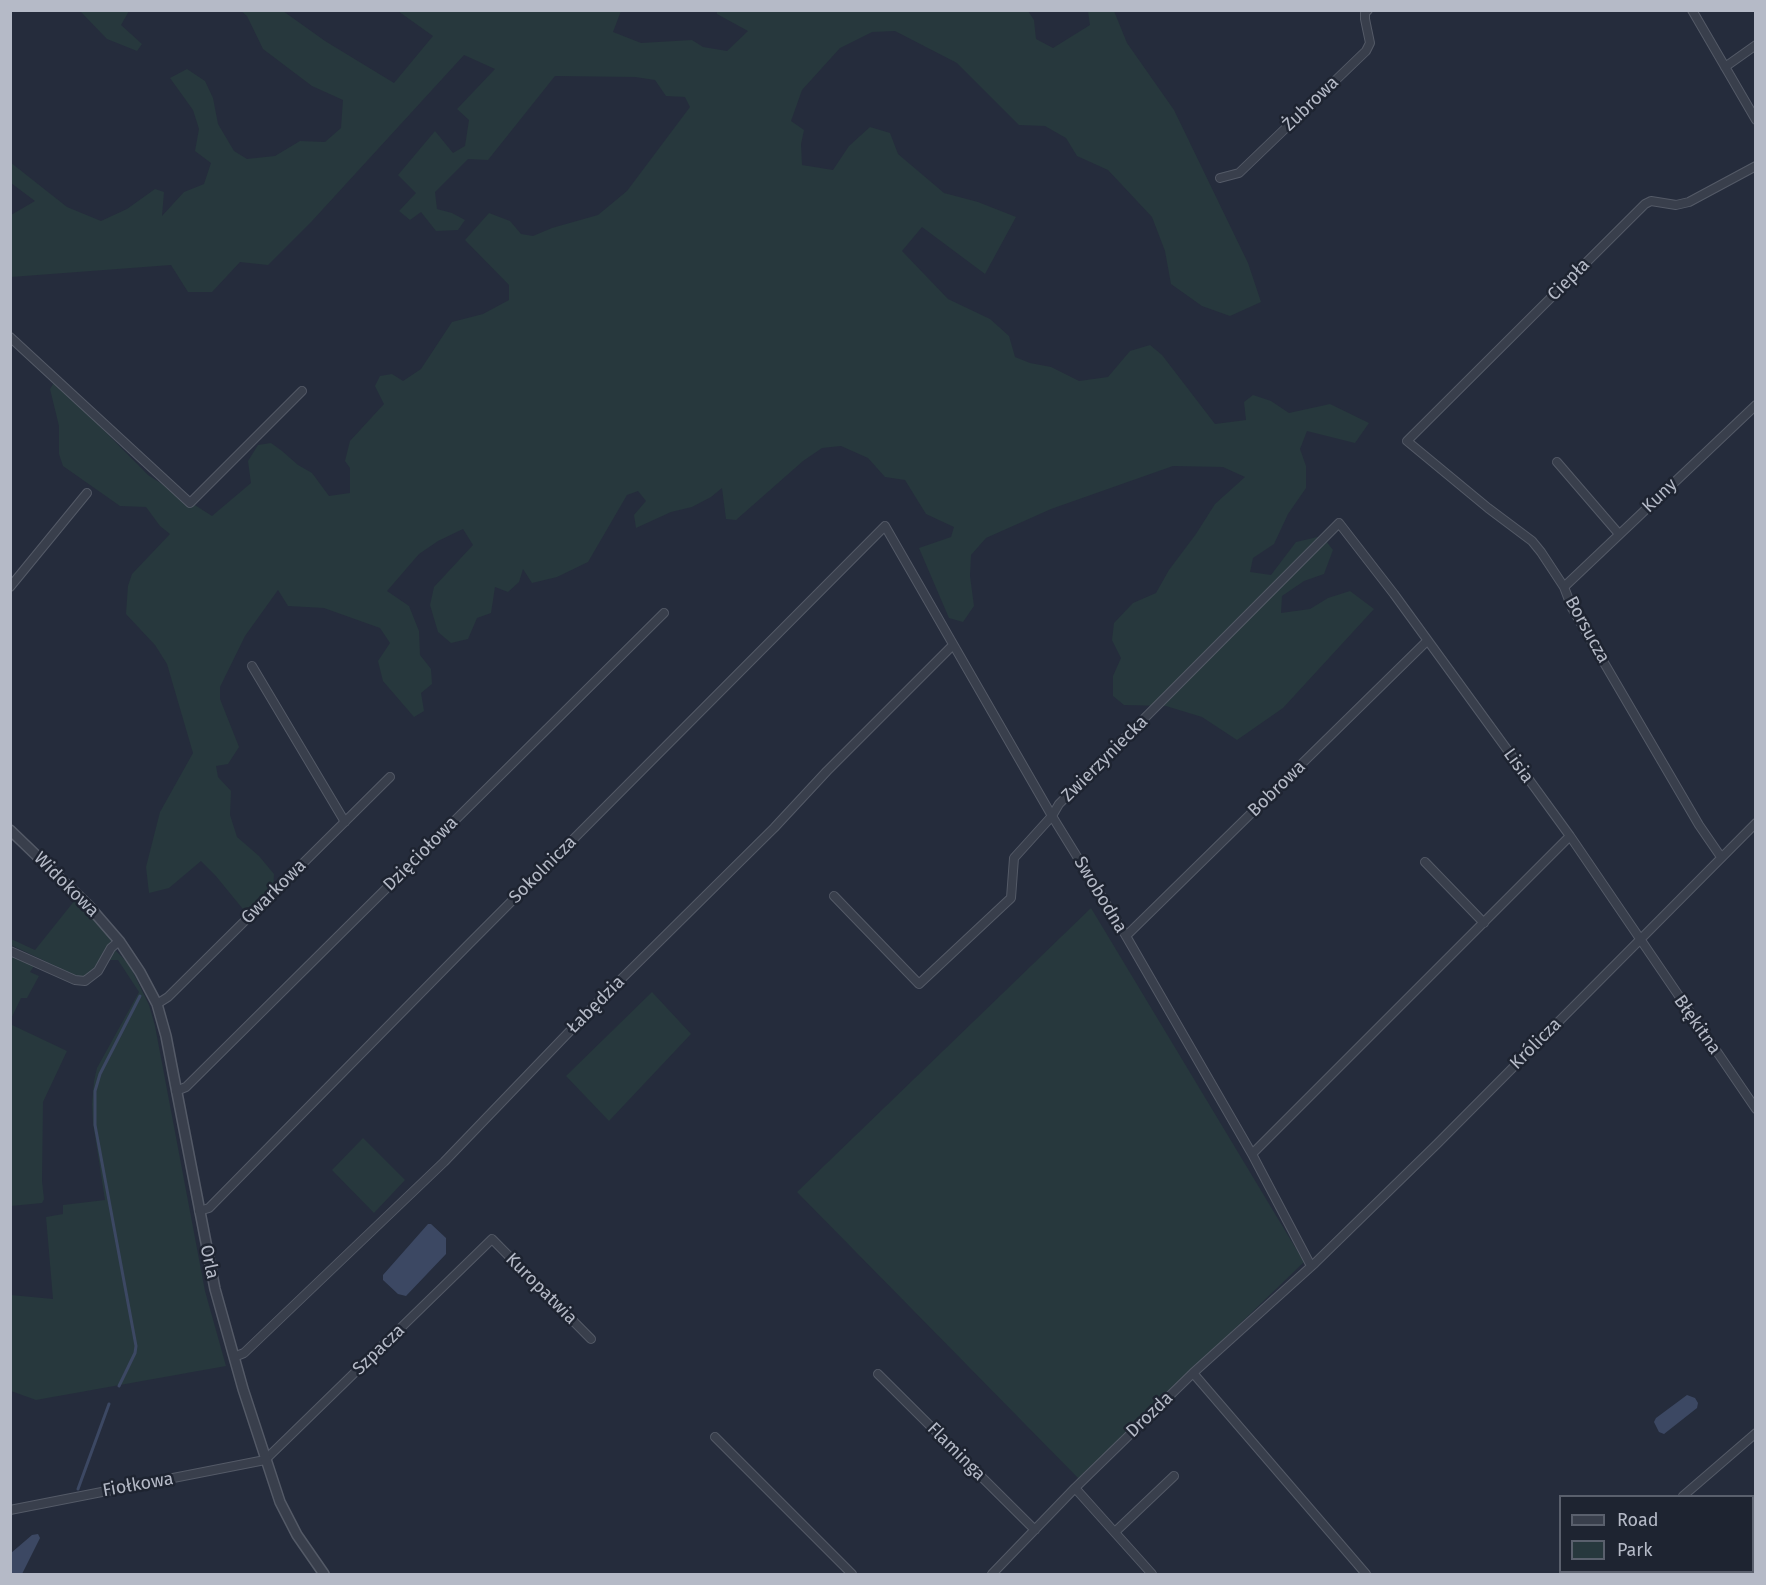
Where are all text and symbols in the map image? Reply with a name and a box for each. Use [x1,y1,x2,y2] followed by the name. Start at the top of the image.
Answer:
[1278,72,1344,136] street label: Żubrowa
[1543,254,1595,306] street label: Ciepła
[1638,474,1682,518] street label: Kuny
[1560,593,1614,667] street label: Borsucza
[1057,711,1153,807] street label: Zwierzyniecka
[1498,745,1538,787] street label: Lisia
[1244,756,1310,822] street label: Bobrowa
[379,812,463,896] street label: Dzięciołowa
[505,832,581,908] street label: Sokolnicza
[29,848,103,922] street label: Widokowa
[1069,853,1131,937] street label: Swobodna
[237,855,311,929] street label: Gwarkowa
[563,972,629,1038] street label: Łabędzia
[1669,991,1725,1059] street label: Błękitna
[1506,1014,1566,1074] street label: Królicza
[195,1243,223,1281] street label: Orla
[501,1249,581,1329] street label: Kuropatwia
[349,1320,409,1380] street label: Szpacza
[1122,1388,1178,1442] street label: Drozda
[922,1418,990,1486] street label: Flaminga
[101,1468,175,1502] street label: Fiołkowa
[1559,1495,1754,1573] legend
[1617,1509,1659,1531] text: Road
[1617,1539,1652,1561] text: Park

